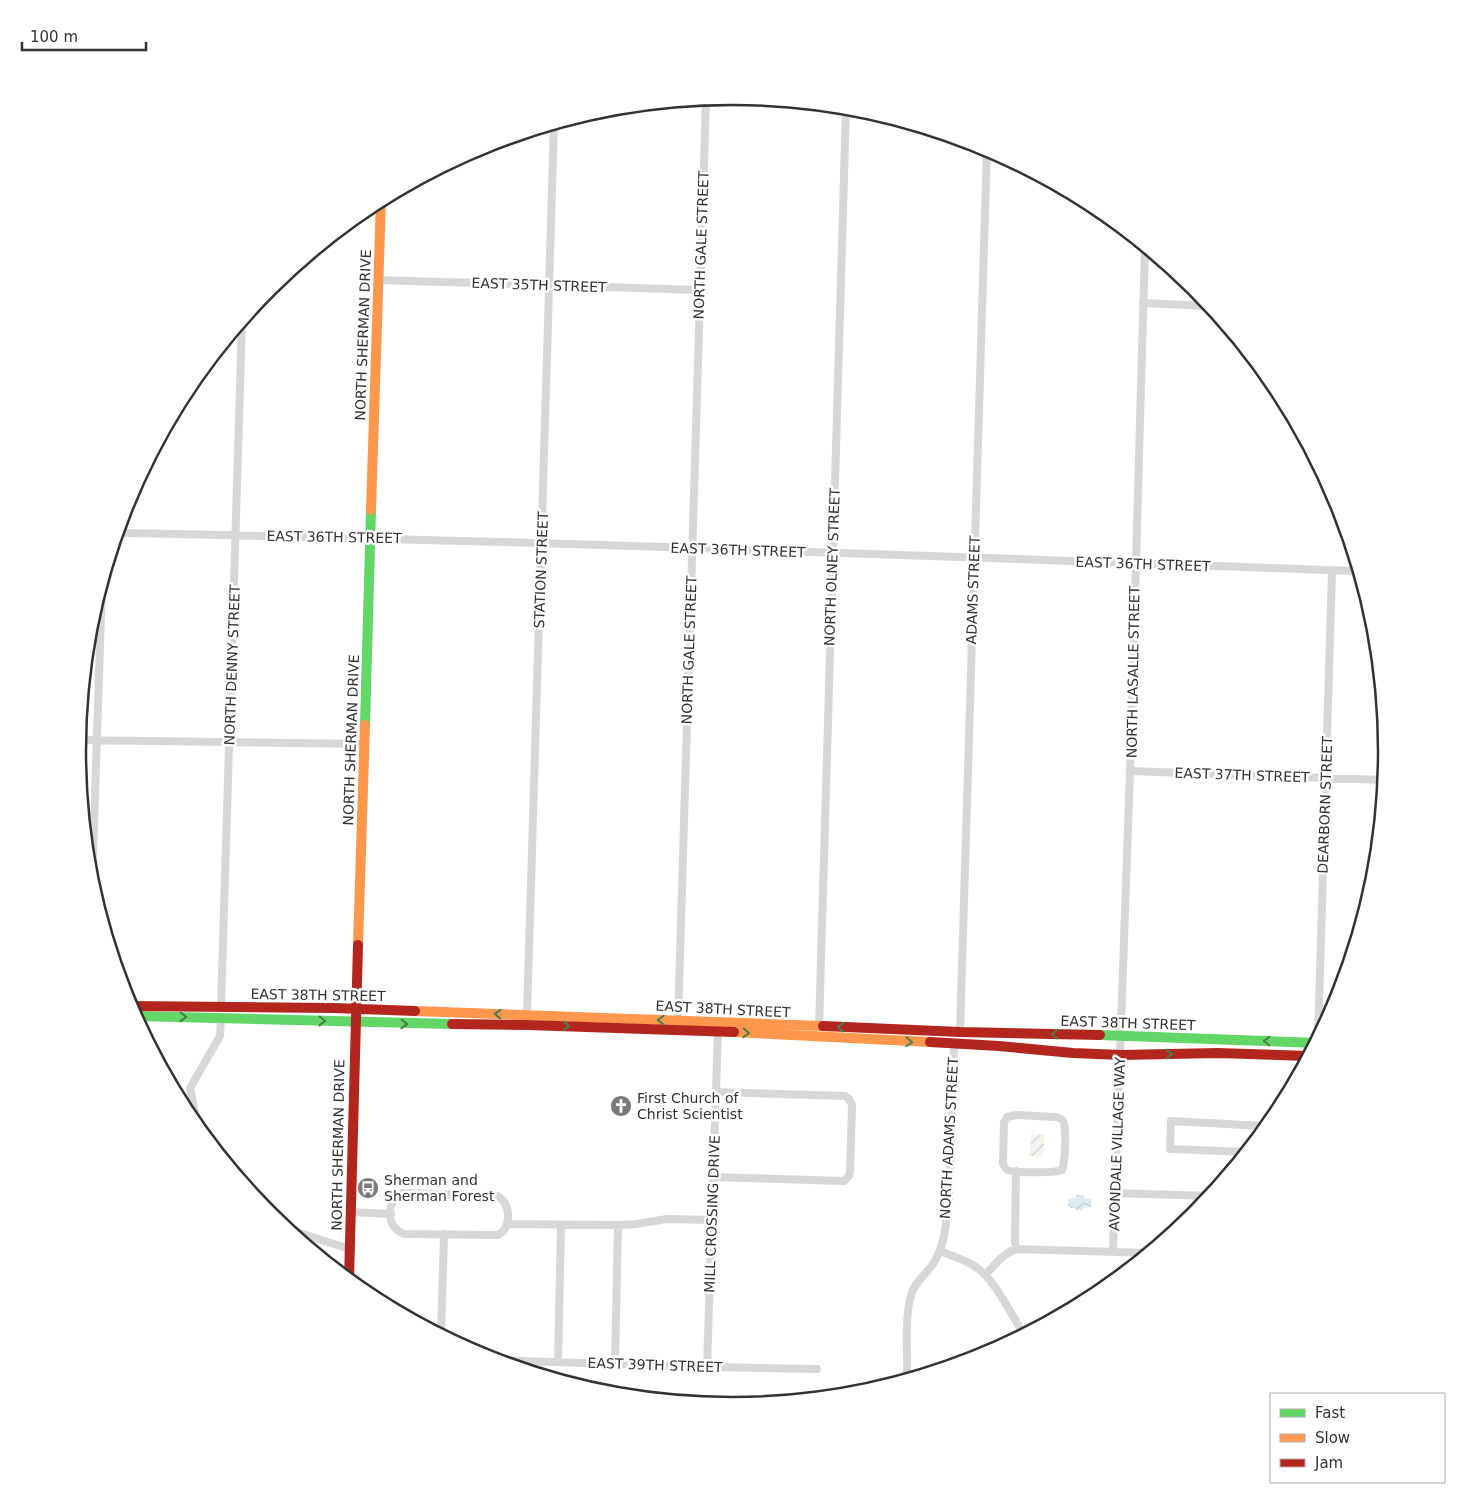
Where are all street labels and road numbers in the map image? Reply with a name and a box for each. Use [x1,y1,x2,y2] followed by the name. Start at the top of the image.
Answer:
[690,170,712,320] street label: NORTH GALE STREET
[352,249,374,421] street label: NORTH SHERMAN DRIVE
[471,275,607,295] street label: EAST 35TH STREET
[821,487,843,646] street label: NORTH OLNEY STREET
[531,511,551,629] street label: STATION STREET
[266,528,402,546] street label: EAST 36TH STREET
[963,535,983,645] street label: ADAMS STREET
[670,540,806,560] street label: EAST 36TH STREET
[1075,554,1211,574] street label: EAST 36TH STREET
[678,575,700,725] street label: NORTH GALE STREET
[221,584,243,746] street label: NORTH DENNY STREET
[1123,585,1143,758] street label: NORTH LASALLE STREET
[340,654,362,826] street label: NORTH SHERMAN DRIVE
[1315,736,1335,874] street label: DEARBORN STREET
[1174,765,1310,785] street label: EAST 37TH STREET
[250,986,386,1004] street label: EAST 38TH STREET
[655,997,791,1021] street label: EAST 38TH STREET
[1060,1013,1196,1033] street label: EAST 38TH STREET
[937,1056,961,1219] street label: NORTH ADAMS STREET
[1106,1056,1128,1231] street label: AVONDALE VILLAGE WAY
[329,1059,347,1231] street label: NORTH SHERMAN DRIVE
[701,1135,723,1293] street label: MILL CROSSING DRIVE
[587,1355,723,1375] street label: EAST 39TH STREET

